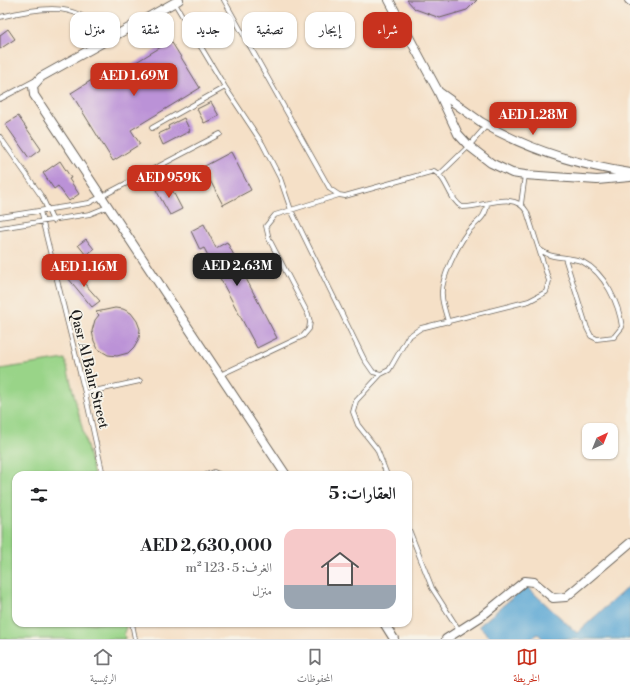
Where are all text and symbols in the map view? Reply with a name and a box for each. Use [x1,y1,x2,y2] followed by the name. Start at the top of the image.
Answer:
[70,12,120,48] chip: منزل
[128,12,174,48] chip: شقة
[182,12,234,48] chip: جديد
[242,12,297,48] chip: تصفية
[305,12,355,48] chip: إيجار
[363,12,412,48] chip: شراء
[88,63,180,97] pin: AED 1.69M
[99,68,169,84] text: AED 1.69M
[487,102,579,136] pin: AED 1.28M
[498,107,568,123] text: AED 1.28M
[128,165,210,199] pin: AED 959K
[136,170,202,186] text: AED 959K
[191,253,283,287] pin: AED 2.63M
[38,254,130,288] pin: AED 1.16M
[202,258,272,274] text: AED 2.63M
[51,259,117,275] text: AED 1.16M
[66,308,113,431] street label: Qasr Al Bahr Street
[582,423,618,459] north arrow
[582,423,618,459] map controls
[329,483,396,505] text: العقارات: 5
[28,484,50,506] icon: filters
[140,535,272,557] text: AED 2,630,000
[316,545,364,593] icon: home
[186,560,272,576] text: الغرف: 5 · 123 m²
[252,583,272,599] text: منزل
[90,646,117,689] tab: الرئيسية
[297,646,333,689] tab: المحفوظات
[513,646,540,689] tab: الخريطة

